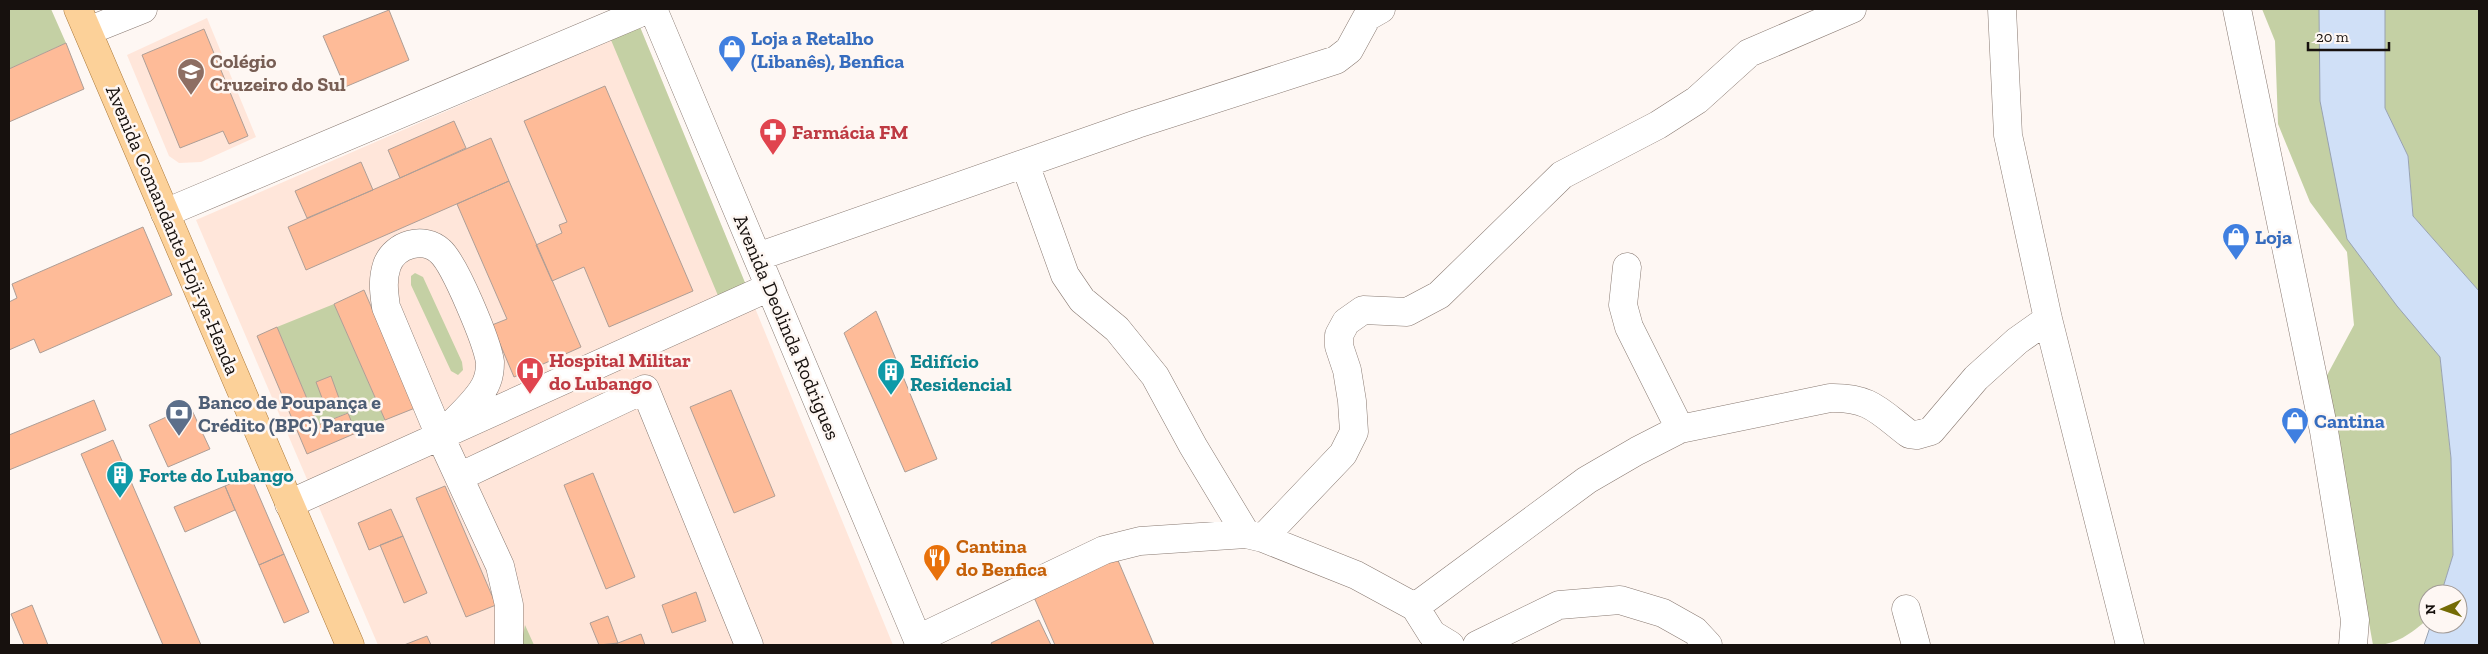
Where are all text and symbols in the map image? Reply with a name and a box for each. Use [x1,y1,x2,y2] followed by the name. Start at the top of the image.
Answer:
[2308,20,2389,52] scale bar
[751,26,904,73] place label: Loja a Retalho (Libanês), Benfica
[2316,28,2349,46] text: 20 m
[717,34,747,73] shop icon: Loja a Retalho (Libanês), Benfica
[210,49,346,96] place label: Colégio Cruzeiro do Sul
[176,57,206,96] school or university icon: Colégio Cruzeiro do Sul
[101,81,245,379] street label: Avenida Comandante Hoji-ya-Henda
[758,117,788,156] pharmacy icon: Farmácia FM
[792,120,908,144] place label: Farmácia FM
[729,211,845,443] street label: Avenida Deolinda Rodrigues
[2221,222,2251,261] shop icon: Loja
[2255,225,2292,249] place label: Loja
[549,348,691,395] place label: Hospital Militar do Lubango
[910,349,1012,396] place label: Edifício Residencial
[515,356,545,395] hospital icon: Hospital Militar do Lubango
[876,357,906,396] building icon: Edifício Residencial
[198,390,385,437] place label: Banco de Poupança e Crédito (BPC) Parque
[164,398,194,437] bank icon: Banco de Poupança e Crédito (BPC) Parque
[2280,406,2310,445] shop icon: Cantina
[2314,409,2385,433] place label: Cantina
[105,460,135,499] building icon: Forte do Lubango
[139,463,294,487] place label: Forte do Lubango
[956,534,1047,581] place label: Cantina do Benfica
[922,543,952,582] restaurant icon: Cantina do Benfica
[2418,584,2468,634] north arrow
[2422,603,2439,615] text: N

